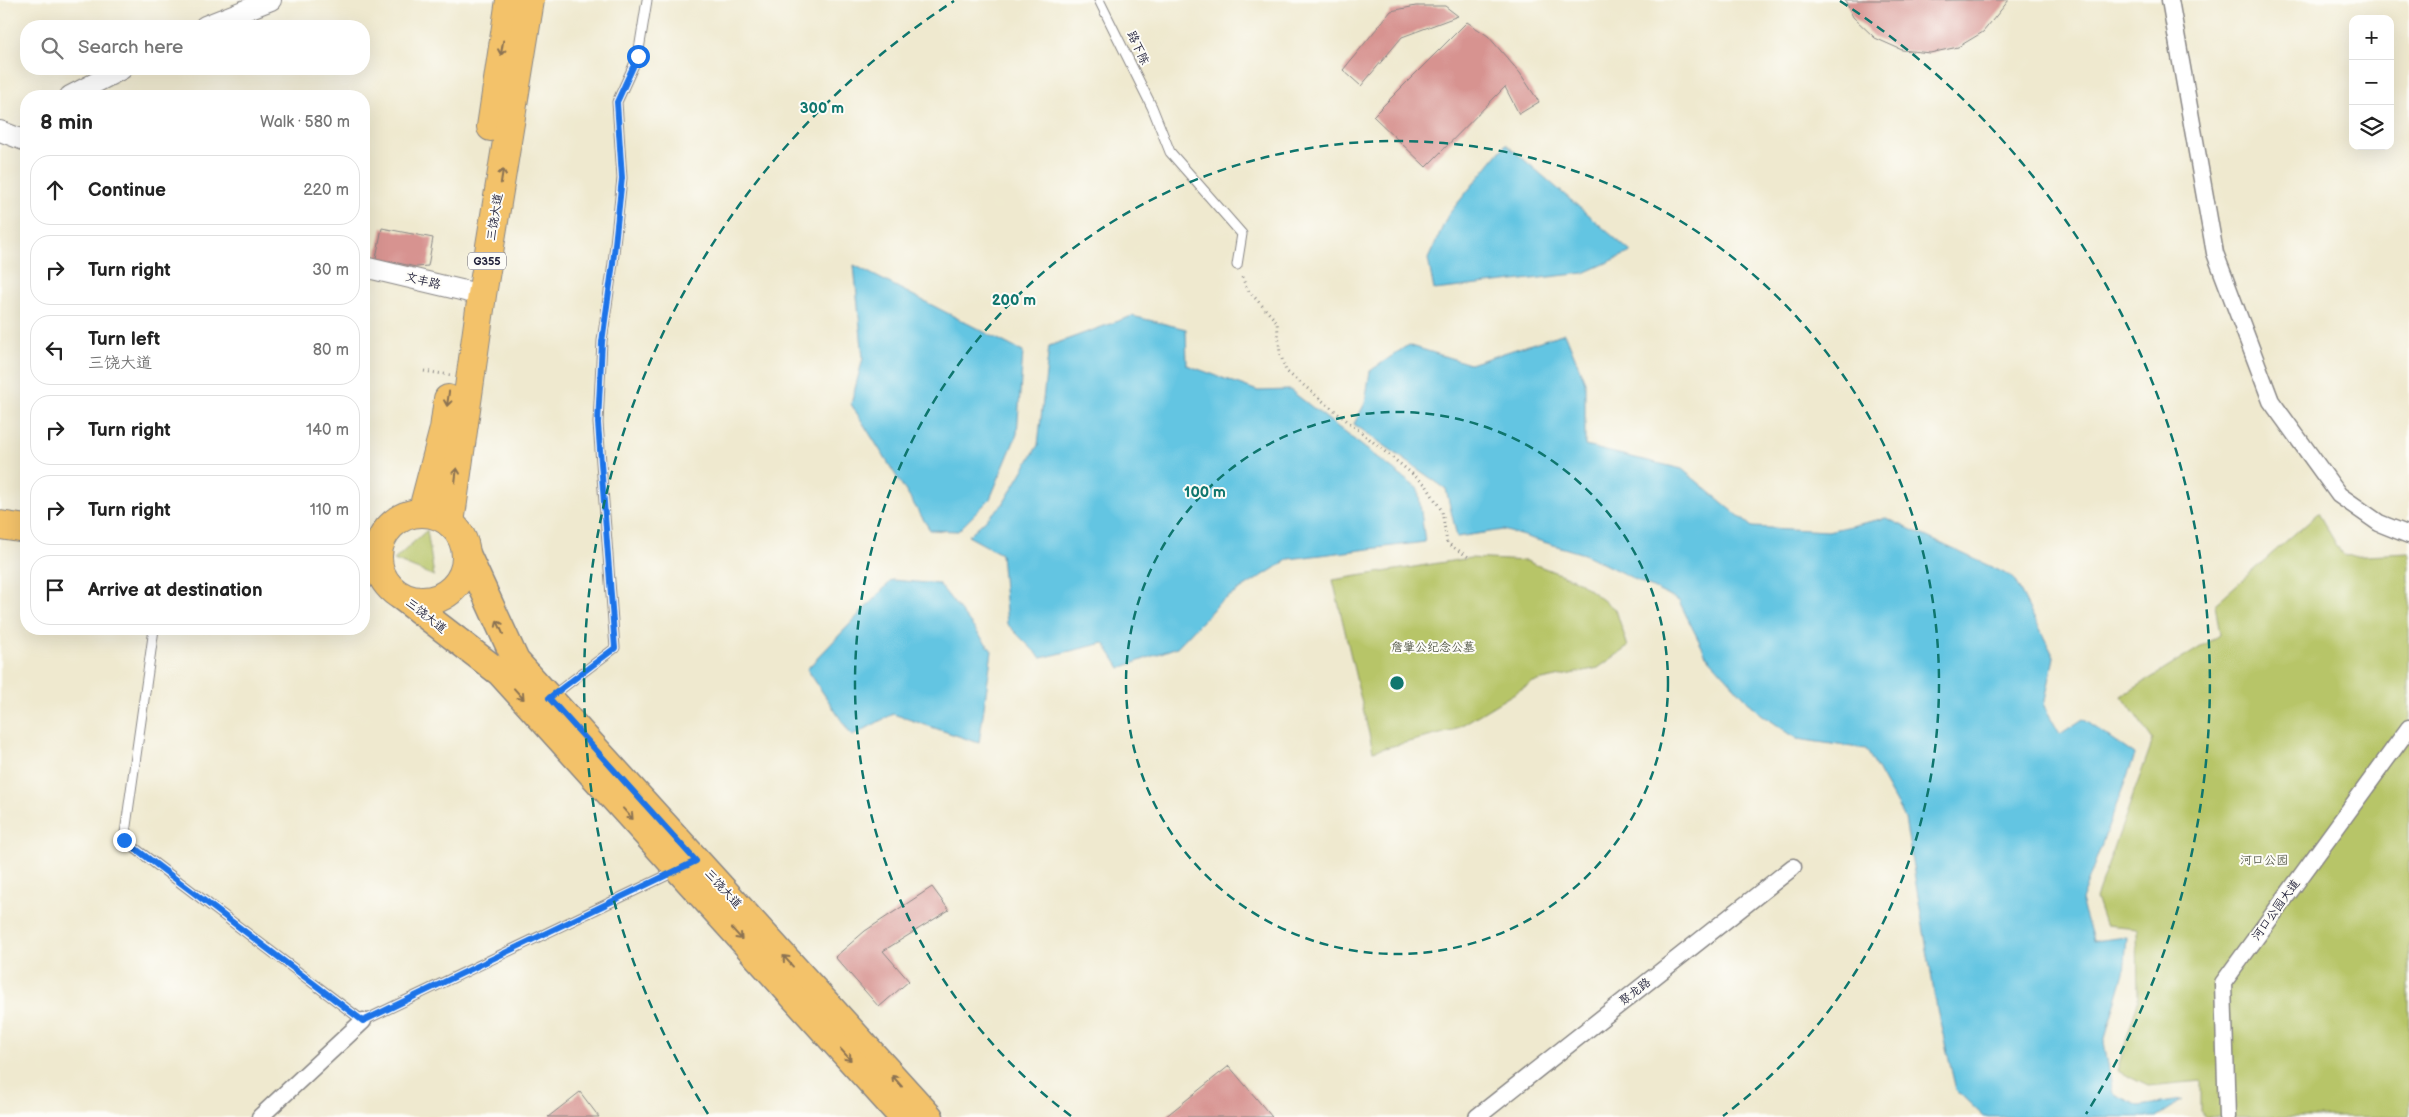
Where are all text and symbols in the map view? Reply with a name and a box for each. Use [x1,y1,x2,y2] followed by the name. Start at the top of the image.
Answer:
[2349,15,2394,150] map controls
[2349,15,2394,60] button: +
[20,20,370,75] search box
[1124,29,1152,67] street label: 路下陈
[38,34,66,62] icon: search
[78,36,183,59] text: Search here
[497,40,507,56] one-way arrow
[627,45,650,68] route start
[2349,60,2394,105] button: −
[800,99,844,118] text: 300 m
[2349,105,2394,150] button: layers
[40,110,93,135] text: 8 min
[260,113,350,132] text: Walk · 580 m
[497,168,507,184] one-way arrow
[41,176,69,204] icon: ahead
[88,179,166,202] text: Continue
[303,181,349,200] text: 220 m
[484,192,506,242] street label: 三饶大道
[468,252,506,270] road number: G355
[41,256,69,284] icon: right
[88,259,171,282] text: Turn right
[312,261,349,280] text: 30 m
[404,269,442,293] street label: 文丰路
[992,291,1036,310] text: 200 m
[88,328,160,351] text: Turn left
[41,336,69,364] icon: left
[313,341,349,360] text: 80 m
[88,354,152,373] text: 三饶大道
[443,391,453,407] one-way arrow
[41,416,69,444] icon: right
[88,419,171,442] text: Turn right
[306,421,349,440] text: 140 m
[451,467,461,483] one-way arrow
[1184,483,1226,502] text: 100 m
[41,496,69,524] icon: right
[88,499,171,522] text: Turn right
[310,501,349,520] text: 110 m
[41,576,69,604] icon: arrive
[88,579,263,602] text: Arrive at destination
[402,595,450,637] street label: 三饶大道
[495,620,504,635] one-way arrow
[1391,640,1475,655] park label: 詹肇公纪念公墓
[1388,674,1406,692] centre of rings
[513,687,525,700] one-way arrow
[622,808,634,820] one-way arrow
[113,829,136,852] route end
[2240,853,2288,868] park label: 河口公园
[701,866,745,912] street label: 三饶大道
[2249,876,2303,944] street label: 河口公园大道
[731,928,743,941] one-way arrow
[782,954,793,967] one-way arrow
[1616,975,1654,1009] street label: 聚龙路
[840,1048,852,1061] one-way arrow
[891,1074,903,1087] one-way arrow

